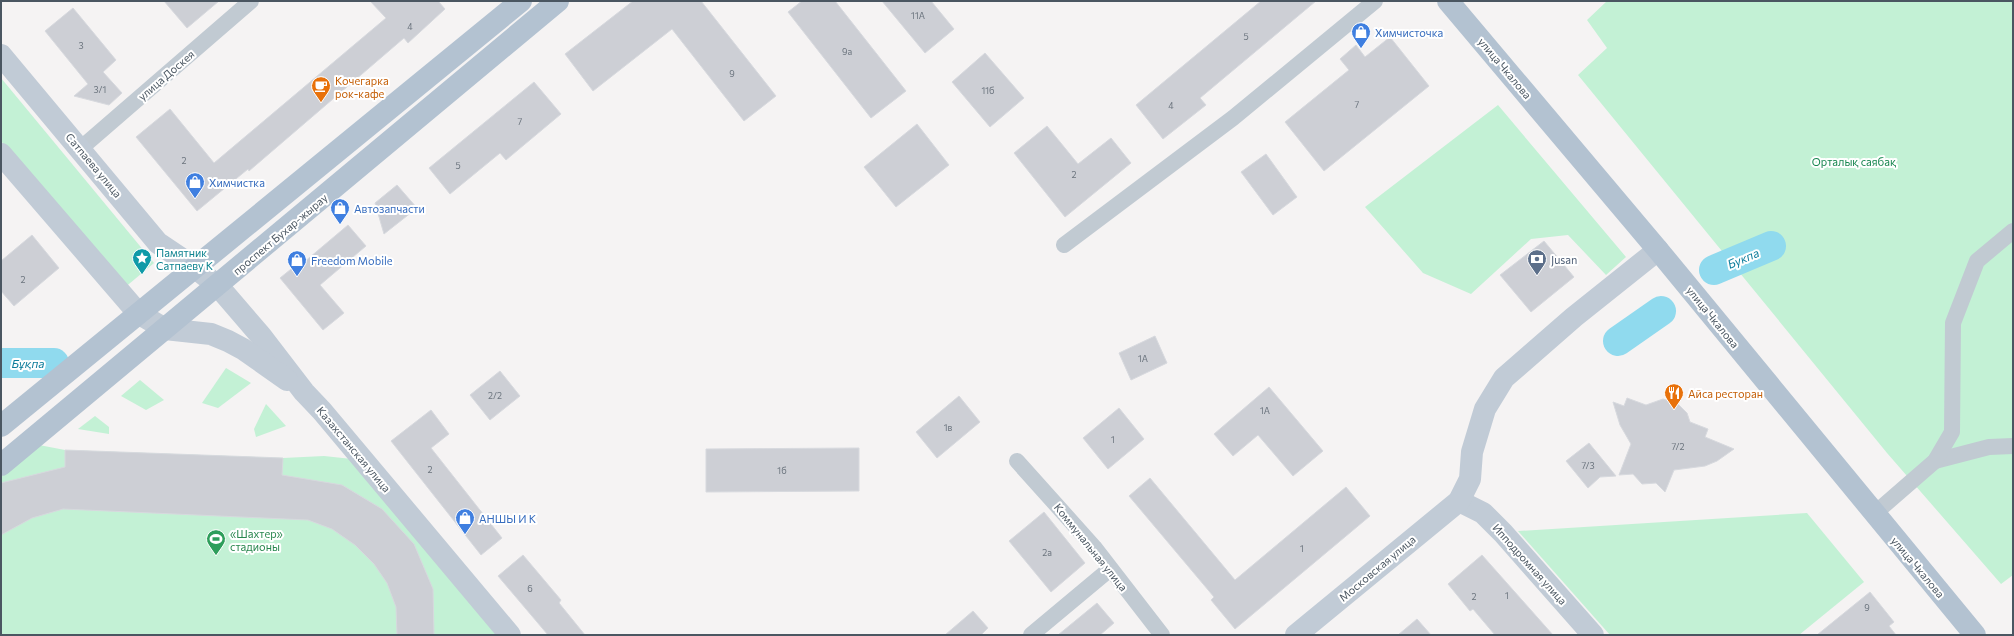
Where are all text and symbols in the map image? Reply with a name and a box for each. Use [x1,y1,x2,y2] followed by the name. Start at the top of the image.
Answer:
[911,10,925,21] house number: 11А
[407,21,413,32] house number: 4
[1350,21,1372,49] shop icon: Химчисточка
[1375,26,1443,39] place label: Химчисточка
[1243,31,1249,42] house number: 5
[1476,35,1534,101] street label: улица Чкалова
[78,40,84,51] house number: 3
[842,46,852,57] house number: 9а
[135,47,197,103] street label: улица Доскея
[729,68,735,79] house number: 9
[335,74,389,100] place label: Кочегарка рок-кафе
[310,75,332,103] cafe icon: Кочегарка рок-кафе
[94,84,106,95] house number: 3/1
[981,85,995,96] house number: 11б
[1355,99,1360,110] house number: 7
[1168,100,1174,111] house number: 4
[518,116,523,127] house number: 7
[63,130,125,200] street label: Сатпаева улица
[182,155,187,166] house number: 2
[1812,155,1896,168] park label: Орталық саябақ
[455,160,461,171] house number: 5
[1072,169,1077,180] house number: 2
[184,171,206,199] shop icon: Химчистка
[209,176,265,189] place label: Химчистка
[230,191,330,277] street label: проспект Бухар-жырау
[329,197,351,225] shop icon: Автозапчасти
[354,202,425,215] place label: Автозапчасти
[1725,245,1761,271] water label: Букпа
[156,246,214,272] place label: Памятник Сатпаеву К
[131,247,153,275] place icon: Памятник Сатпаеву К
[1526,248,1548,276] bank icon: Jusan
[286,249,308,277] shop icon: Freedom Mobile
[1551,253,1577,267] place label: Jusan
[311,254,393,267] place label: Freedom Mobile
[21,274,26,285] house number: 2
[1684,283,1742,351] street label: улица Чкалова
[1138,353,1148,364] house number: 1А
[11,356,45,370] water label: Бұқпа
[1663,382,1685,410] restaurant icon: Айса ресторан
[1688,387,1763,400] place label: Айса ресторан
[488,390,502,401] house number: 2/2
[315,404,393,494] street label: Казахстанская улица
[1260,405,1270,416] house number: 1А
[944,422,953,433] house number: 1в
[1111,434,1115,445] house number: 1
[1671,441,1685,452] house number: 7/2
[1581,460,1595,471] house number: 7/3
[428,464,433,475] house number: 2
[777,465,787,476] house number: 1б
[1052,501,1130,593] street label: Коммунальная улица
[454,507,476,535] shop icon: АНШЫ И К
[479,512,537,525] place label: АНШЫ И К
[1490,521,1570,607] street label: Ипподромная улица
[230,527,283,553] place label: «Шахтер» стадионы
[205,528,227,556] sports icon: «Шахтер» стадионы
[1336,532,1418,604] street label: Московская улица
[1889,534,1947,600] street label: улица Чкалова
[1300,543,1304,554] house number: 1
[1042,547,1052,558] house number: 2а
[527,583,533,594] house number: 6
[1505,590,1509,601] house number: 1
[1472,591,1477,602] house number: 2
[1864,602,1870,613] house number: 9

